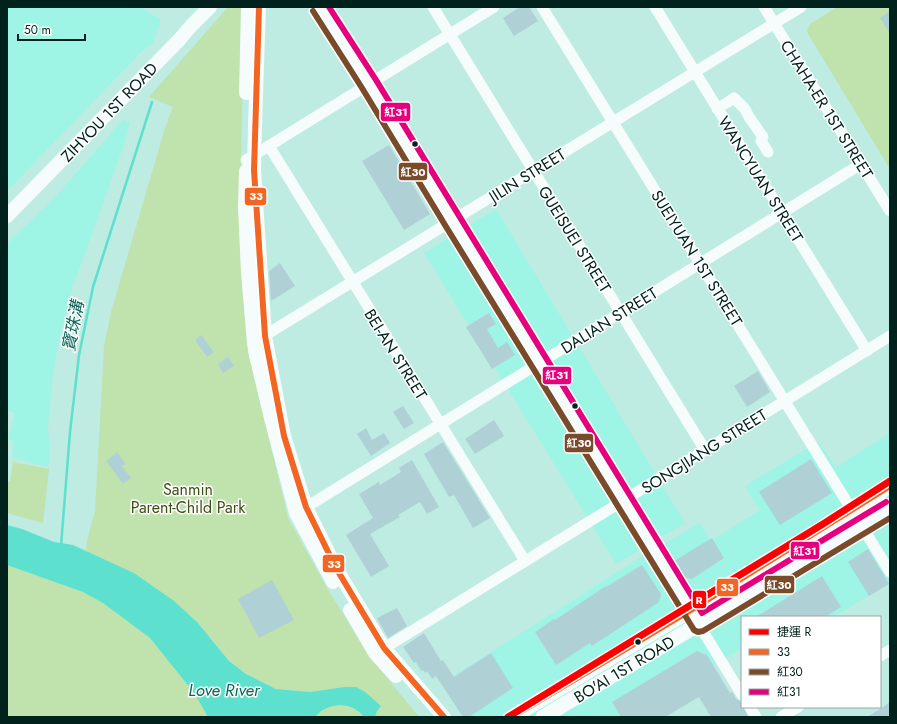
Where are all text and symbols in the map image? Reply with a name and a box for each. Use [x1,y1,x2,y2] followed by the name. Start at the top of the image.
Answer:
[18,16,85,42] scale bar
[24,21,51,39] text: 50 m
[775,36,879,183] street label: CHAHA-ER 1ST STREET
[56,57,163,167] street label: ZIHYOU 1ST ROAD
[380,102,411,122] line badge: 紅31
[384,104,408,120] text: 紅31
[712,112,809,247] street label: WANCYUAN STREET
[410,139,420,149] unlabelled marker
[483,143,570,209] street label: JILIN STREET
[398,162,428,181] line badge: 紅30
[400,164,426,180] text: 紅30
[533,182,617,297] street label: GUEISUEI STREET
[645,186,748,331] street label: SUEIYUAN 1ST STREET
[244,187,267,206] line badge: 33
[249,188,263,204] text: 33
[557,281,662,359] street label: DALIAN STREET
[56,297,90,353] water label: 寶珠溝
[359,305,433,404] street label: BEI-AN STREET
[542,366,572,385] line badge: 紅31
[545,367,569,383] text: 紅31
[570,401,580,411] unlabelled marker
[637,403,772,499] street label: SONGJIANG STREET
[564,433,594,453] line badge: 紅30
[566,435,592,451] text: 紅30
[131,478,246,519] park label: Sanmin Parent-Child Park
[790,541,820,560] line badge: 紅31
[793,543,817,559] text: 紅31
[322,554,345,573] line badge: 33
[327,556,341,572] text: 33
[764,575,795,594] line badge: 紅30
[766,577,792,593] text: 紅30
[716,578,739,597] line badge: 33
[720,579,734,595] text: 33
[692,590,707,609] line badge: R
[695,592,703,608] text: R
[741,616,881,708] legend
[777,623,812,641] text: 捷運 R
[570,630,679,709] street label: BO'AI 1ST ROAD
[633,637,643,647] unlabelled marker
[777,643,791,661] text: 33
[777,663,803,681] text: 紅30
[188,678,261,702] water label: Love River
[777,683,801,701] text: 紅31

